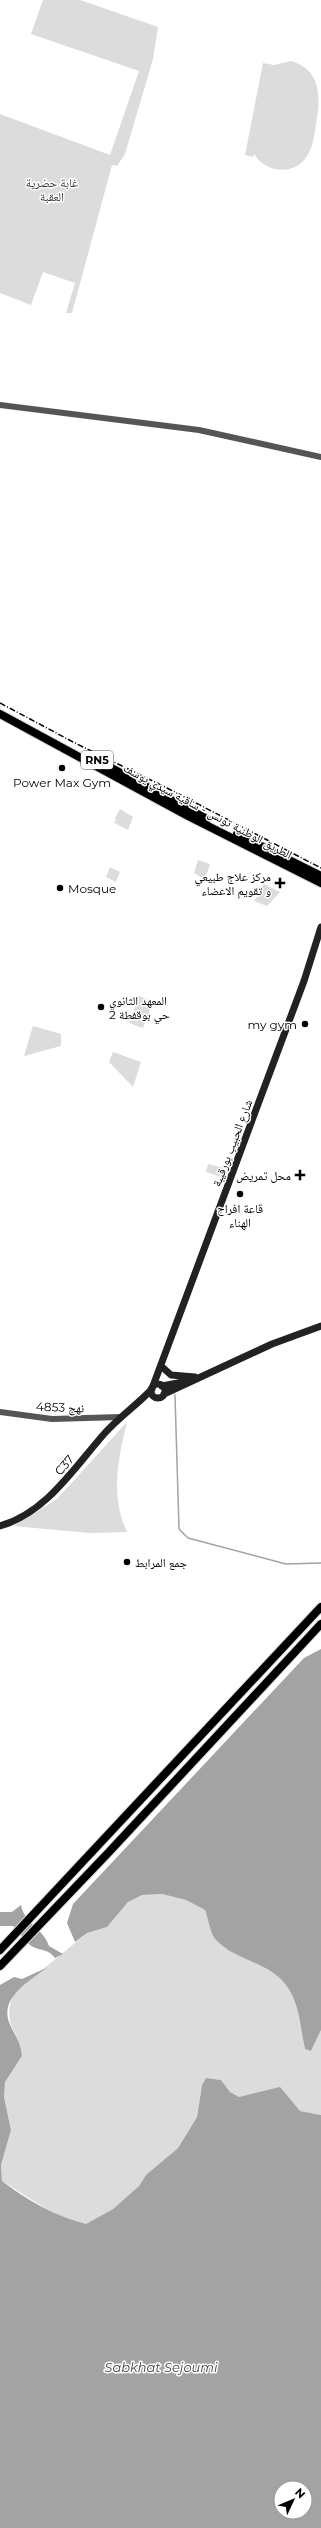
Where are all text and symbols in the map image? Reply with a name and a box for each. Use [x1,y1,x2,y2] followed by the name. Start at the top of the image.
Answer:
[26,175,78,204] park label: غابة حضرية العقبة
[81,751,113,769] road number: RN5
[120,760,295,865] street label: الطريق الوطنية تونس - ساقية سيدي يوسف
[57,763,67,773] marker: Power Max Gym
[13,775,111,790] place label: Power Max Gym
[195,869,271,899] place label: مركز علاج طبيعي و تقويم الاعضاء
[274,877,286,889] marker: مركز علاج طبيعي و تقويم الاعضاء
[68,881,116,896] place label: Mosque
[55,883,65,893] marker: Mosque
[109,993,170,1025] place label: المعهد الثانوي حي بوقفطة 2
[96,1002,106,1012] marker: المعهد الثانوي حي بوقفطة 2
[247,1017,297,1032] place label: my gym
[300,1019,310,1029] marker: my gym
[209,1097,256,1189] street label: شارع الحبيب بورقيبة
[236,1168,291,1183] place label: محل تمريض
[294,1169,306,1181] marker: محل تمريض
[235,1189,245,1199] marker: قاعة افراح الهناء
[217,1201,263,1230] place label: قاعة افراح الهناء
[36,1399,84,1415] street label: نهج 4853
[51,1452,77,1478] street label: C37
[135,1555,187,1570] place label: جمع المرابط
[122,1557,132,1567] marker: جمع المرابط
[104,2359,218,2375] water label: Sabkhat Sejoumi
[273,2480,313,2520] north arrow
[292,2485,308,2501] text: N

